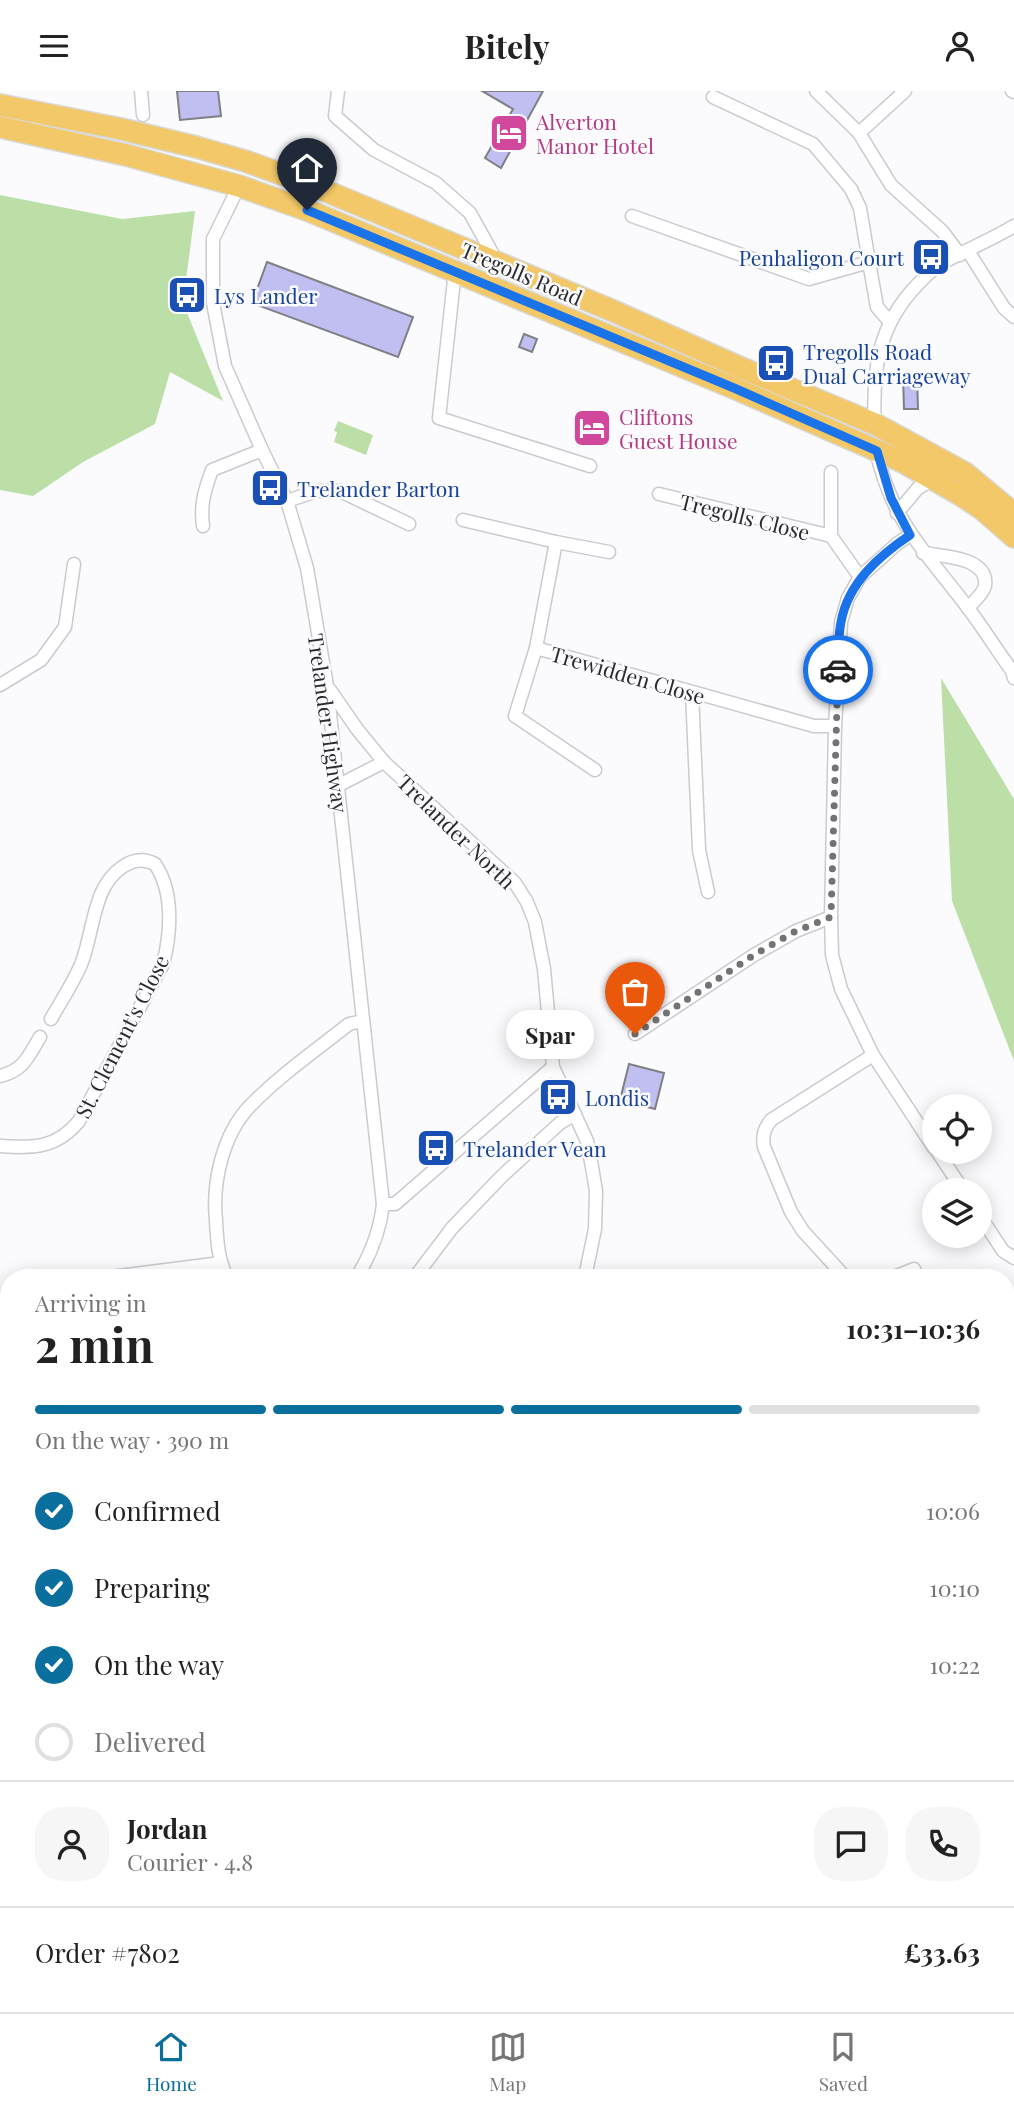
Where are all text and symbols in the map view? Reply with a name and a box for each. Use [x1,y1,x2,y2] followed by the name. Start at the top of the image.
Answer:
[464,24,550,67] text: Bitely
[35,27,73,65] icon: menu
[941,27,979,65] icon: person
[535,107,654,159] place label: Alverton Manor Hotel
[488,112,530,154] hotel icon: Alverton Manor Hotel
[277,138,337,210] pin
[288,149,326,187] icon: home
[457,235,587,311] street label: Tregolls Road
[910,236,952,278] bus stop icon: Penhaligon Court
[739,243,905,271] place label: Penhaligon Court
[166,274,208,316] bus stop icon: Lys Lander
[214,281,318,309] place label: Lys Lander
[803,337,971,389] place label: Tregolls Road Dual Carriageway
[755,342,797,384] bus stop icon: Tregolls Road Dual Carriageway
[619,402,738,454] place label: Cliftons Guest House
[571,407,613,449] hotel icon: Cliftons Guest House
[249,467,291,509] bus stop icon: Trelander Barton
[297,474,460,502] place label: Trelander Barton
[677,486,813,546] street label: Tregolls Close
[303,632,356,815] street label: Trelander Highway
[803,635,873,705] courier
[548,639,708,709] street label: Trewidden Close
[819,651,857,689] icon: car
[392,768,522,895] street label: Trelander North
[68,950,174,1122] street label: St. Clement's Close
[605,962,665,1034] pin
[616,973,654,1011] icon: bag
[505,1009,593,1059] callout: Spar
[525,1019,575,1050] text: Spar
[537,1076,579,1118] bus stop icon: Londis
[585,1083,649,1111] place label: Londis
[922,1094,992,1248] map controls
[922,1094,992,1164] button: locate
[415,1127,457,1169] bus stop icon: Trelander Vean
[463,1134,607,1162] place label: Trelander Vean
[922,1178,992,1248] button: layers
[35,1287,147,1318] text: Arriving in
[846,1311,980,1346] text: 10:31–10:36
[35,1313,154,1375] text: 2 min
[35,1424,229,1455] text: On the way · 390 m
[35,1492,73,1530] icon: check
[94,1493,221,1528] text: Confirmed
[926,1495,980,1526] text: 10:06
[35,1569,73,1607] icon: check
[94,1570,210,1605] text: Preparing
[929,1572,980,1603] text: 10:10
[35,1646,73,1684] icon: check
[94,1647,224,1682] text: On the way
[930,1649,980,1680] text: 10:22
[94,1724,206,1759] text: Delivered
[35,1807,109,1881] button: person
[814,1807,888,1881] button: chat
[906,1807,980,1881] button: phone
[127,1811,207,1846] text: Jordan
[127,1846,253,1877] text: Courier · 4.8
[35,1935,180,1970] text: Order #7802
[904,1935,980,1970] text: £33.63
[146,2028,197,2096] tab: Home
[489,2028,527,2096] tab: Map
[819,2028,868,2096] tab: Saved

